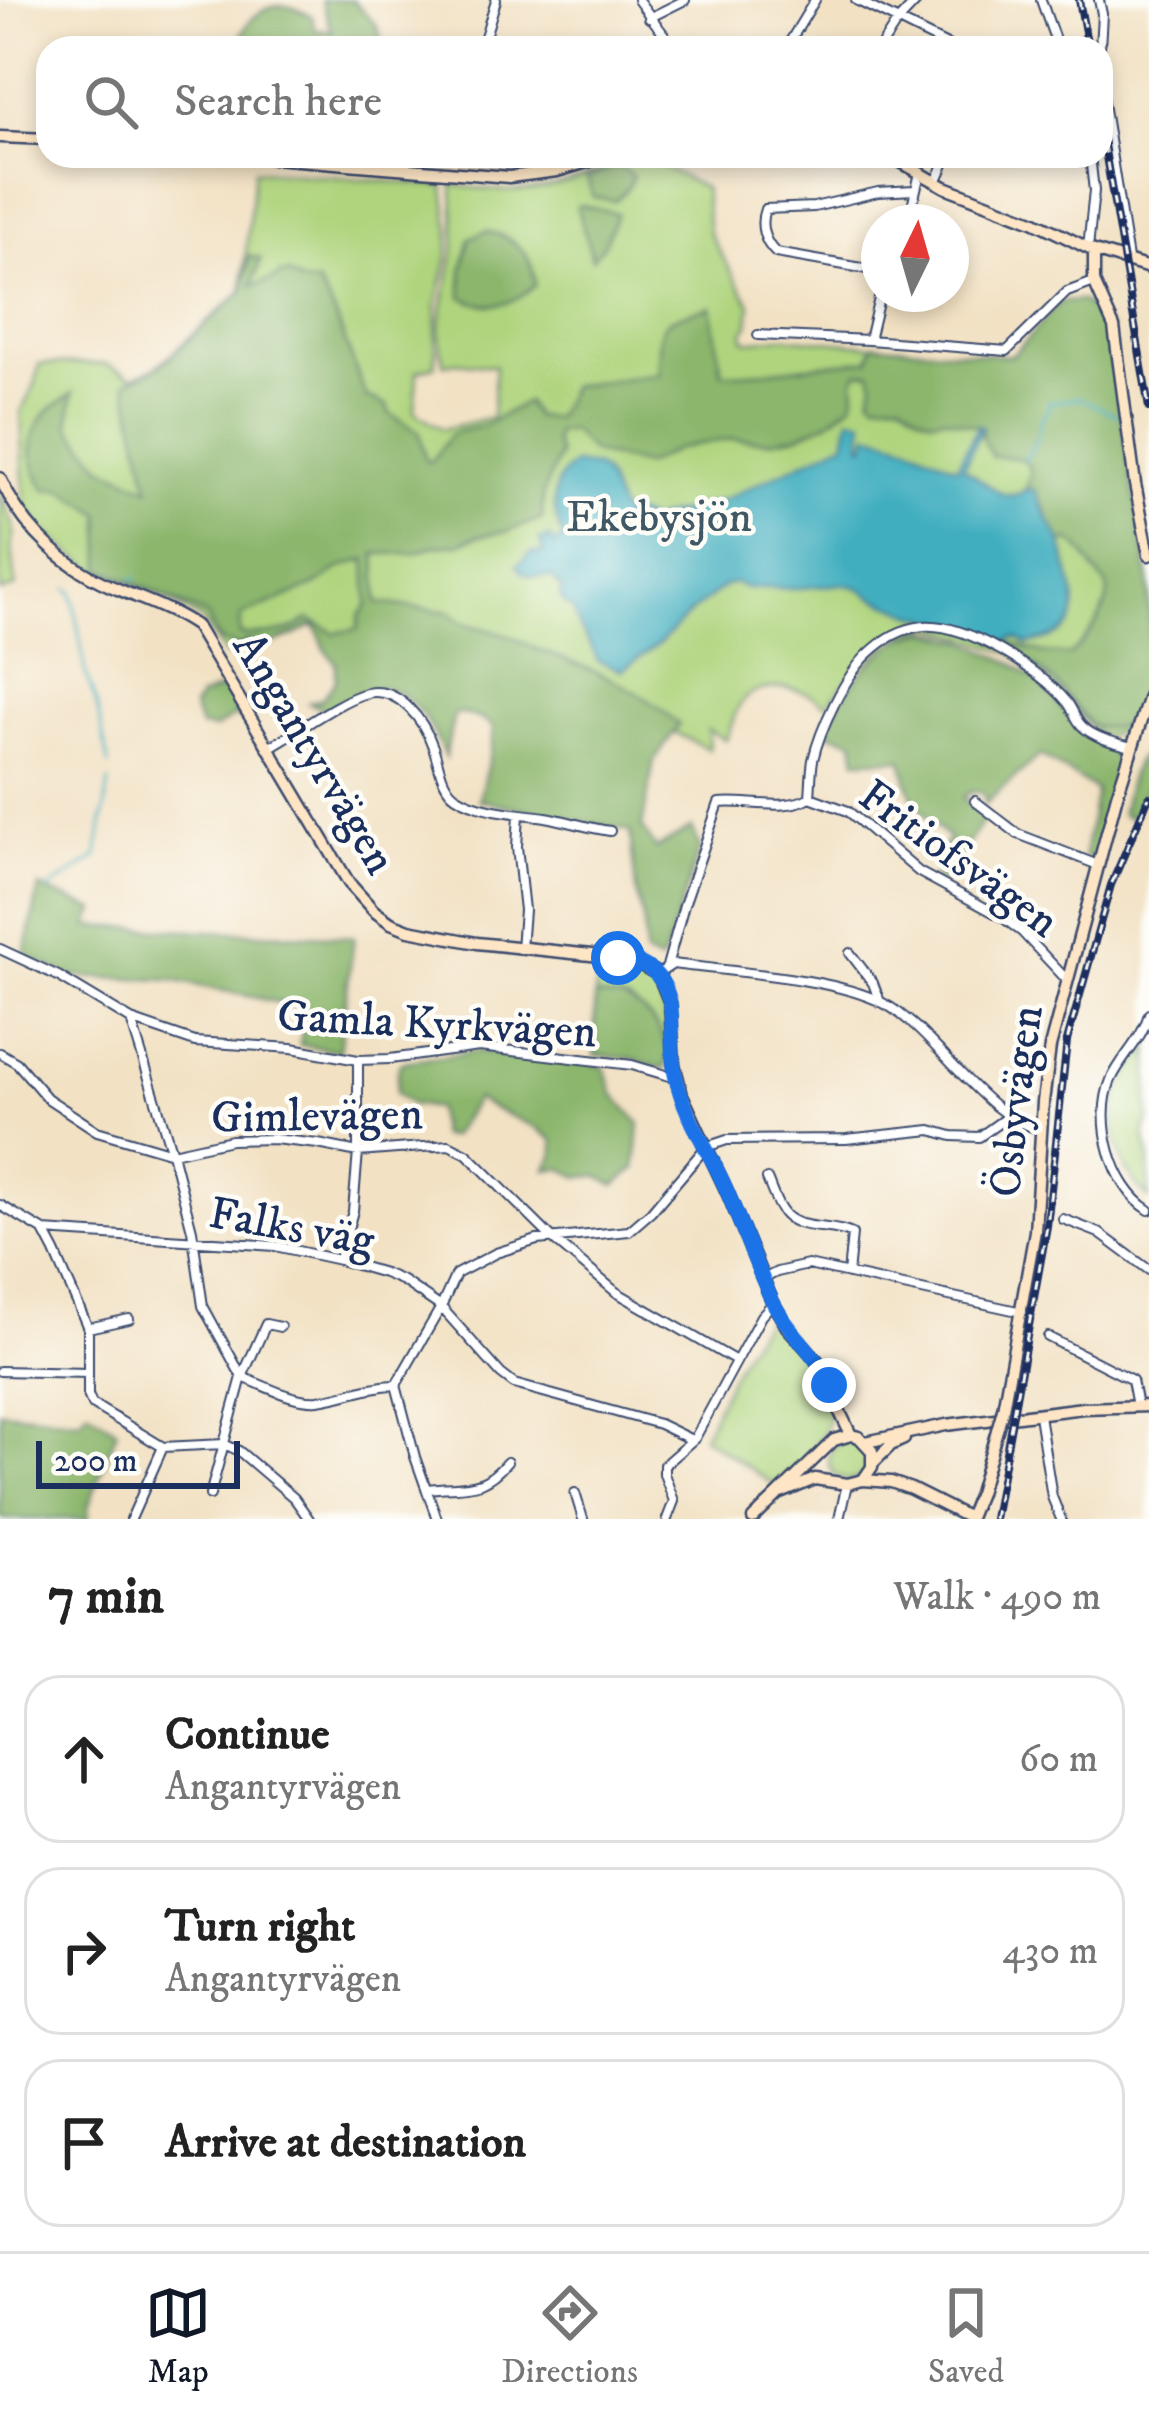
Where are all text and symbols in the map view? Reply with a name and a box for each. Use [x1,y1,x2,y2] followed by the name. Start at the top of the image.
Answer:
[36,36,1113,168] search box
[78,69,144,135] icon: search
[174,74,382,130] text: Search here
[861,204,969,312] north arrow
[566,490,752,546] park label: Ekebysjön
[219,622,408,885] street label: Angantyrvägen
[847,768,1069,951] street label: Fritiofsvägen
[591,931,645,985] route start
[276,989,598,1061] street label: Gamla Kyrkvägen
[977,1003,1056,1200] street label: Ösbyvägen
[211,1087,423,1147] street label: Gimlevägen
[205,1186,379,1270] street label: Falks väg
[802,1358,856,1412] route end
[36,1435,240,1488] scale bar
[54,1441,138,1482] text: 200 m
[48,1565,164,1629] text: 7 min
[893,1573,1101,1622] text: Walk · 490 m
[165,1707,330,1763] text: Continue
[51,1726,117,1792] icon: ahead
[1019,1735,1098,1784] text: 60 m
[165,1763,401,1812] text: Angantyrvägen
[165,1899,355,1955] text: Turn right
[51,1918,117,1984] icon: right
[1002,1927,1098,1976] text: 430 m
[165,1955,401,2004] text: Angantyrvägen
[51,2110,117,2176] icon: arrive
[165,2115,526,2171] text: Arrive at destination
[145,2280,211,2393] tab: Map
[501,2280,638,2393] tab: Directions
[928,2280,1004,2393] tab: Saved

